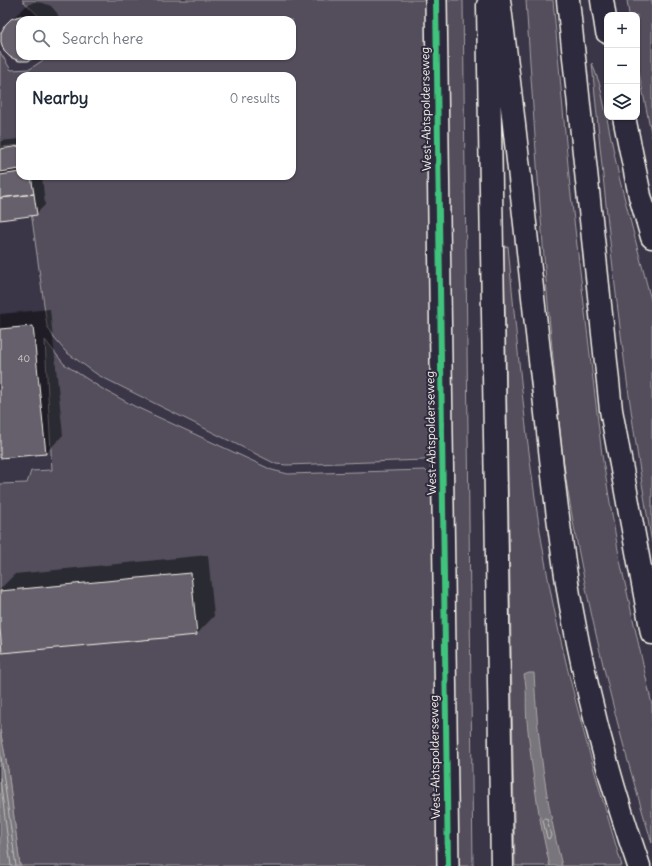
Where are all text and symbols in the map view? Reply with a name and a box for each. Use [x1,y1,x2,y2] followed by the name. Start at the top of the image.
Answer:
[604,12,640,120] map controls
[604,12,640,48] button: +
[16,16,296,60] search box
[30,27,52,49] icon: search
[62,29,143,48] text: Search here
[417,47,434,171] street label: West-Abtspolderseweg
[604,48,640,84] button: −
[604,84,640,120] button: layers
[32,87,88,109] text: Nearby
[230,90,280,107] text: 0 results
[18,352,30,365] house number: 40
[422,371,439,495] street label: West-Abtspolderseweg
[426,695,443,819] street label: West-Abtspolderseweg

